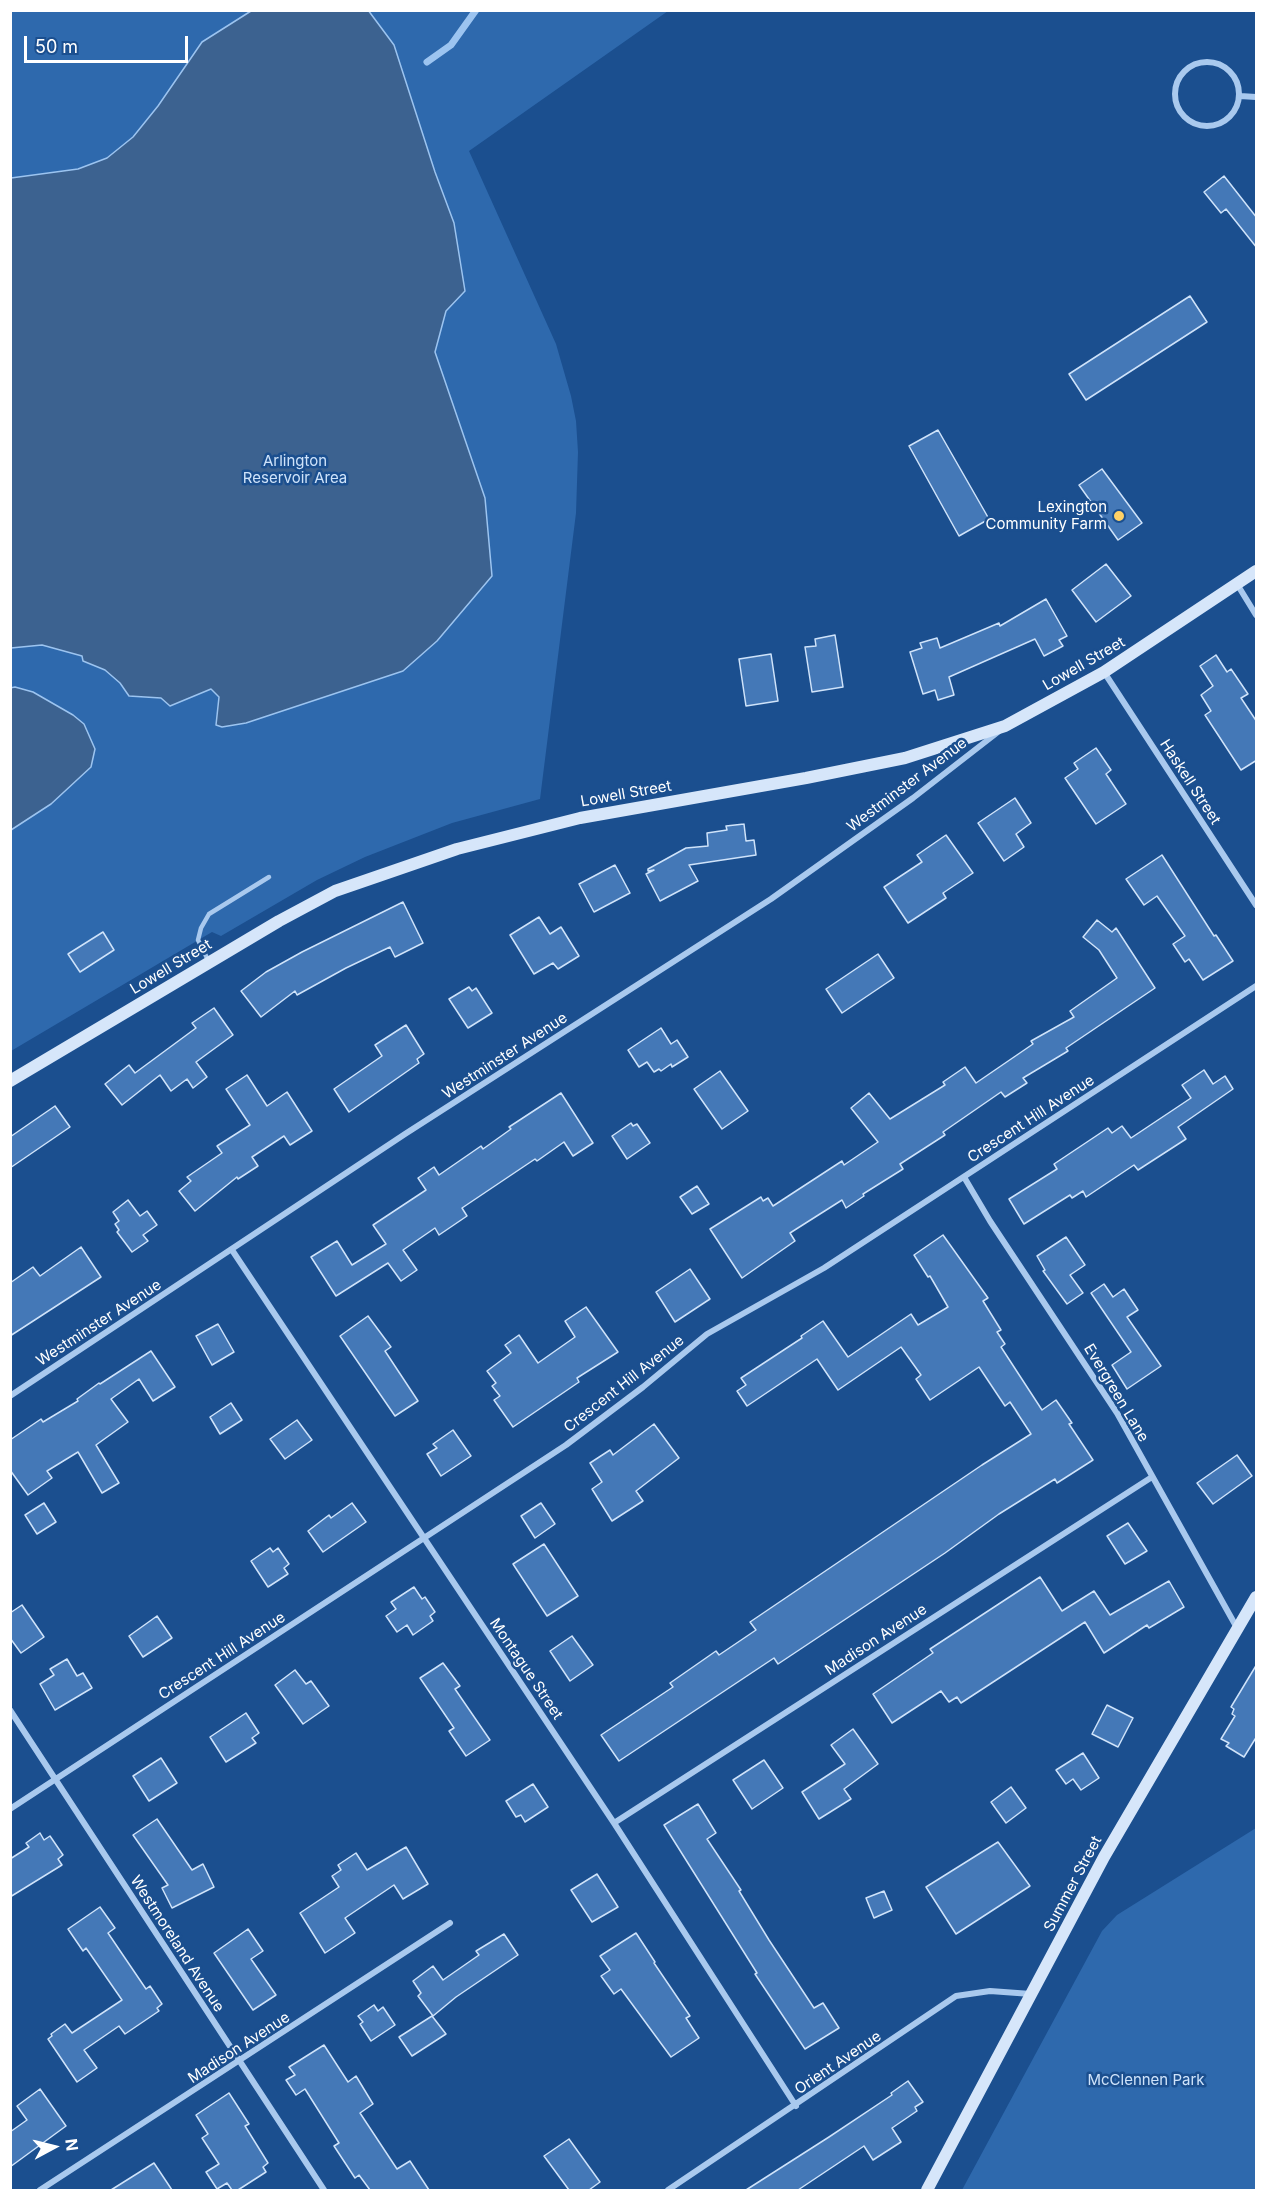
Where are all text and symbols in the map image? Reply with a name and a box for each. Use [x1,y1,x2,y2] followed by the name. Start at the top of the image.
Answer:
[27,24,190,62] scale bar
[35,36,78,57] text: 50 m
[243,452,347,487] park label: Arlington Reservoir Area
[986,498,1107,533] place label: Lexington Community Farm
[1112,509,1126,523] marker: Lexington Community Farm
[1040,633,1128,695] street label: Lowell Street
[844,734,970,836] street label: Westminster Avenue
[1156,736,1224,828] street label: Haskell Street
[579,777,673,811] street label: Lowell Street
[127,936,215,998] street label: Lowell Street
[439,1009,571,1103] street label: Westminster Avenue
[964,1071,1098,1167] street label: Crescent Hill Avenue
[33,1276,165,1370] street label: Westminster Avenue
[560,1332,688,1436] street label: Crescent Hill Avenue
[1080,1341,1152,1445] street label: Evergreen Lane
[822,1600,930,1680] street label: Madison Avenue
[155,1608,289,1704] street label: Crescent Hill Avenue
[485,1615,567,1723] street label: Montague Street
[1040,1833,1106,1935] street label: Summer Street
[126,1872,228,2016] street label: Westmoreland Avenue
[185,2008,293,2088] street label: Madison Avenue
[791,2027,885,2099] street label: Orient Avenue
[1087,2071,1205,2089] park label: McClennen Park
[24,2117,84,2177] north arrow
[61,2138,83,2152] text: N

